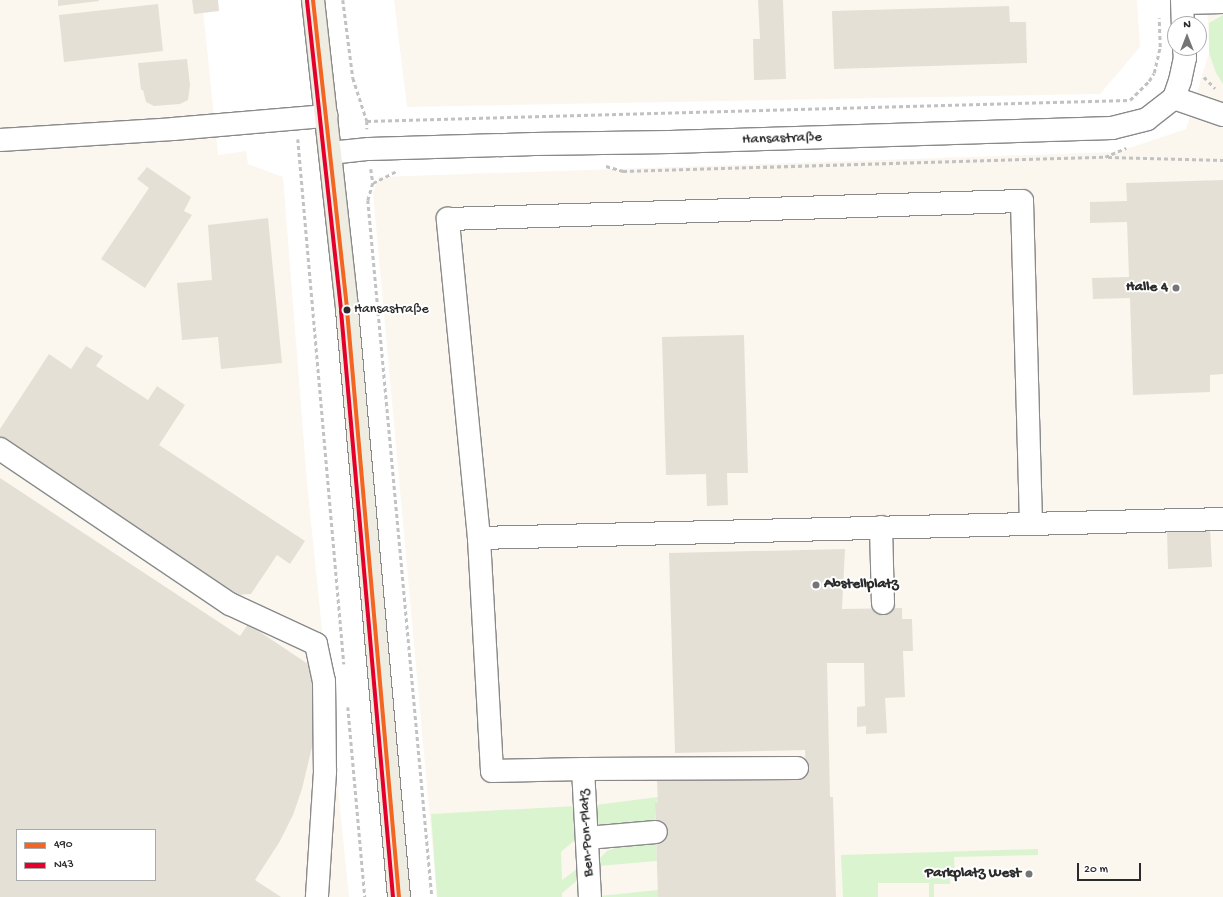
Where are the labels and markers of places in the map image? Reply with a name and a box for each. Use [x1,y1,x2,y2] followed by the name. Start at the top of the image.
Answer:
[1126,279,1168,297] place label: Halle 4
[1171,283,1181,293] marker: Halle 4
[354,302,429,318] place label: Hansastraße
[342,305,352,315] marker: Hansastraße
[824,576,899,594] place label: Abstellplatz
[811,580,821,590] marker: Abstellplatz
[925,865,1021,883] place label: Parkplatz West
[1024,869,1034,879] marker: Parkplatz West

